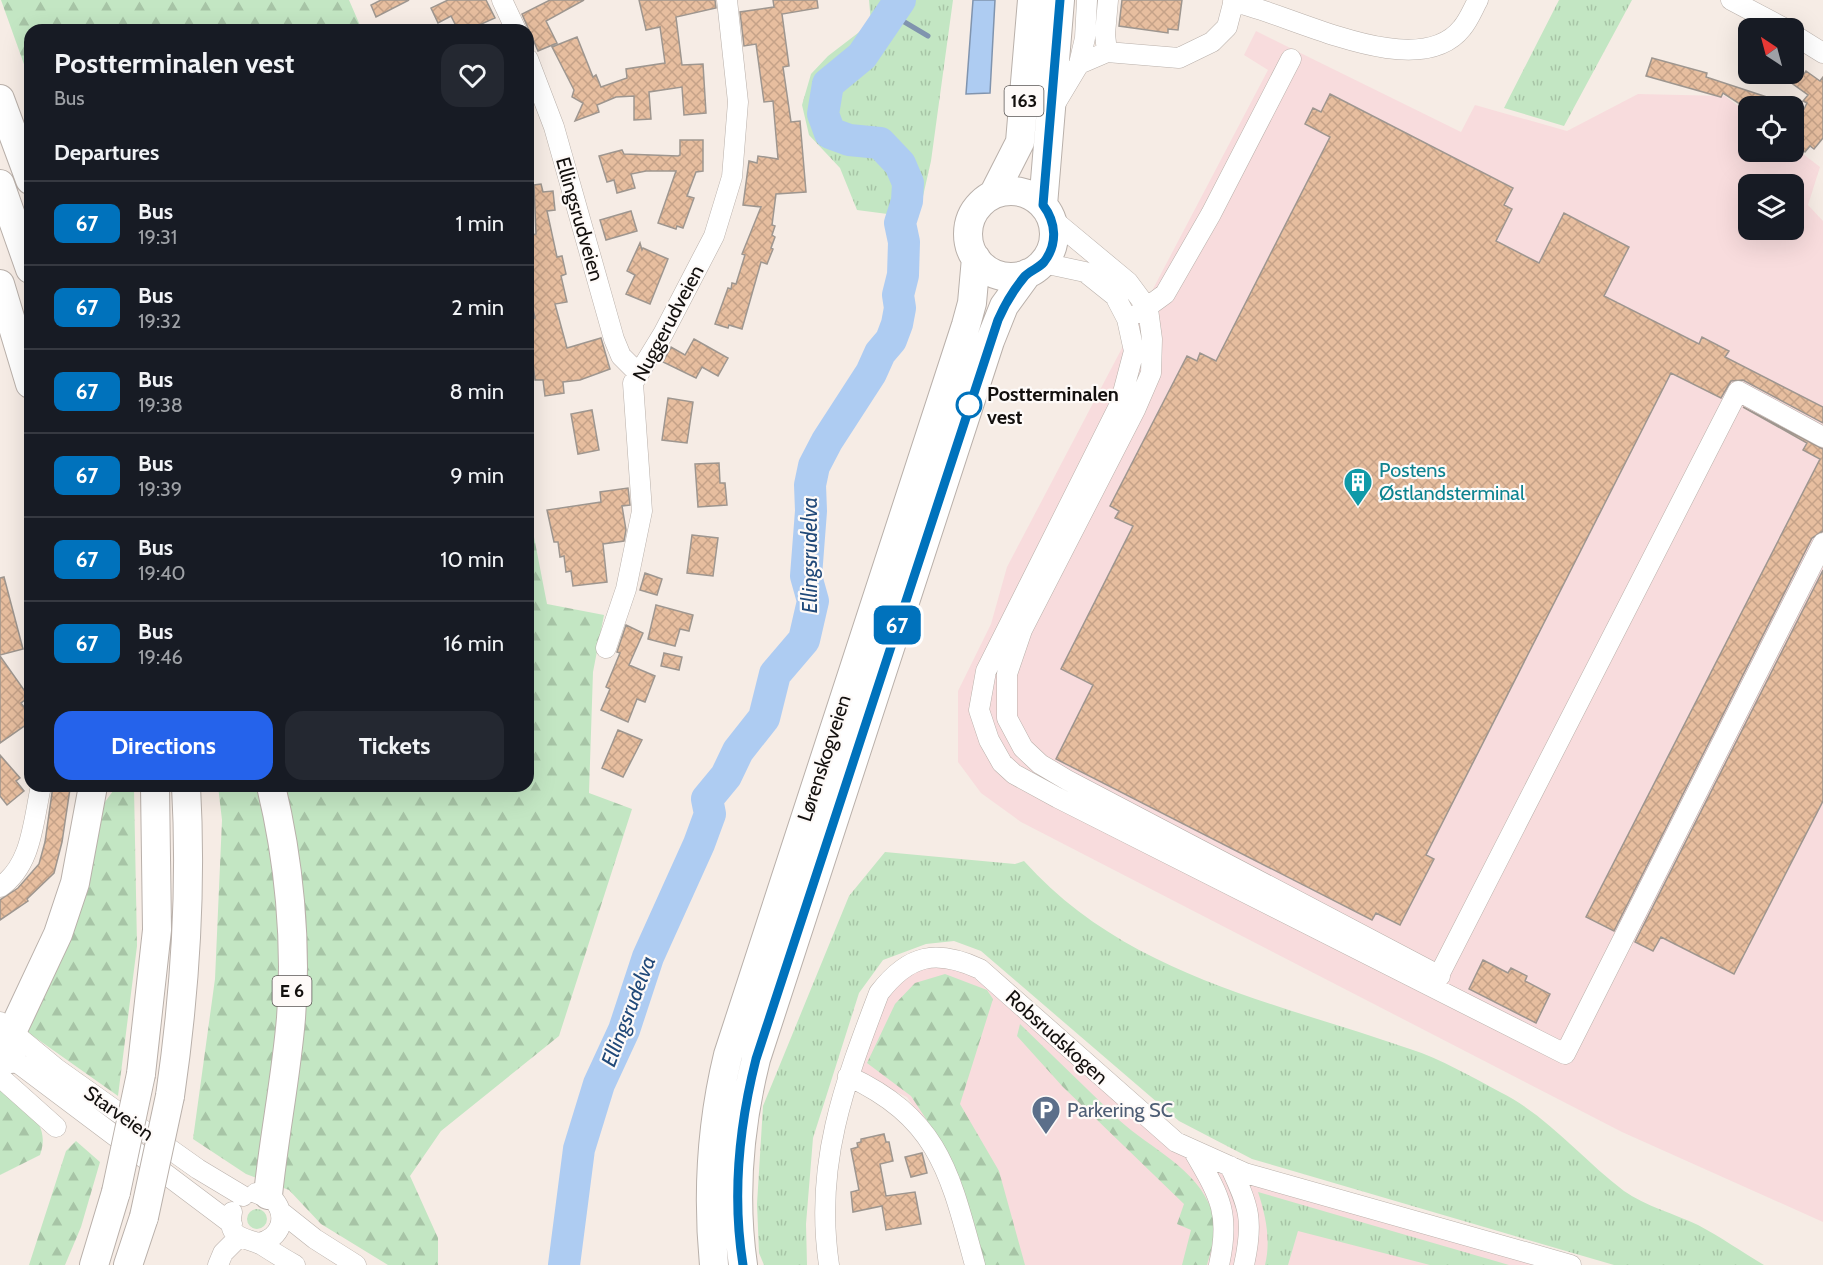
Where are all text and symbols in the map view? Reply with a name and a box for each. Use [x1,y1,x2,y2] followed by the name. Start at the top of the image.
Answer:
[1738,18,1804,84] north arrow
[1738,18,1804,240] map controls
[441,44,504,107] button: heart
[54,46,294,80] text: Postterminalen vest
[54,86,85,110] text: Bus
[1004,86,1044,116] road number: 163
[1738,96,1804,162] button: locate
[54,139,159,166] text: Departures
[551,154,609,284] street label: Ellingsrudveien
[1738,174,1804,240] button: layers
[138,198,173,225] text: Bus
[456,210,504,237] text: 1 min
[76,211,98,236] text: 67
[138,225,177,249] text: 19:31
[627,261,709,385] street label: Nuggerudveien
[138,282,173,309] text: Bus
[451,294,504,321] text: 2 min
[76,295,98,320] text: 67
[138,309,181,333] text: 19:32
[138,366,173,393] text: Bus
[449,378,504,405] text: 8 min
[76,379,98,404] text: 67
[987,382,1119,429] place label: Postterminalen vest
[956,392,982,418] marker: Postterminalen vest
[138,393,183,417] text: 19:38
[138,450,173,477] text: Bus
[1379,458,1525,505] place label: Postens Østlandsterminal
[450,462,504,489] text: 9 min
[76,463,98,488] text: 67
[1342,466,1374,508] building icon: Postens Østlandsterminal
[138,477,182,501] text: 19:39
[797,497,822,613] water label: Ellingsrudelva
[138,534,173,561] text: Bus
[440,546,504,573] text: 10 min
[76,547,98,572] text: 67
[138,561,186,585] text: 19:40
[870,606,924,644] line badge: 67
[886,613,908,638] text: 67
[138,618,173,645] text: Bus
[443,630,504,657] text: 16 min
[76,631,98,656] text: 67
[138,645,183,669] text: 19:46
[792,692,856,824] street label: Lørenskogveien
[54,711,273,780] button: Directions
[285,711,504,780] button: Tickets
[595,952,661,1070] water label: Ellingsrudelva
[272,976,312,1006] road number: E 6
[1001,985,1113,1089] street label: Robsrudskogen
[80,1080,158,1146] street label: Starveien
[1030,1094,1062,1136] parking icon: Parkering SC
[1067,1098,1173,1122] place label: Parkering SC

